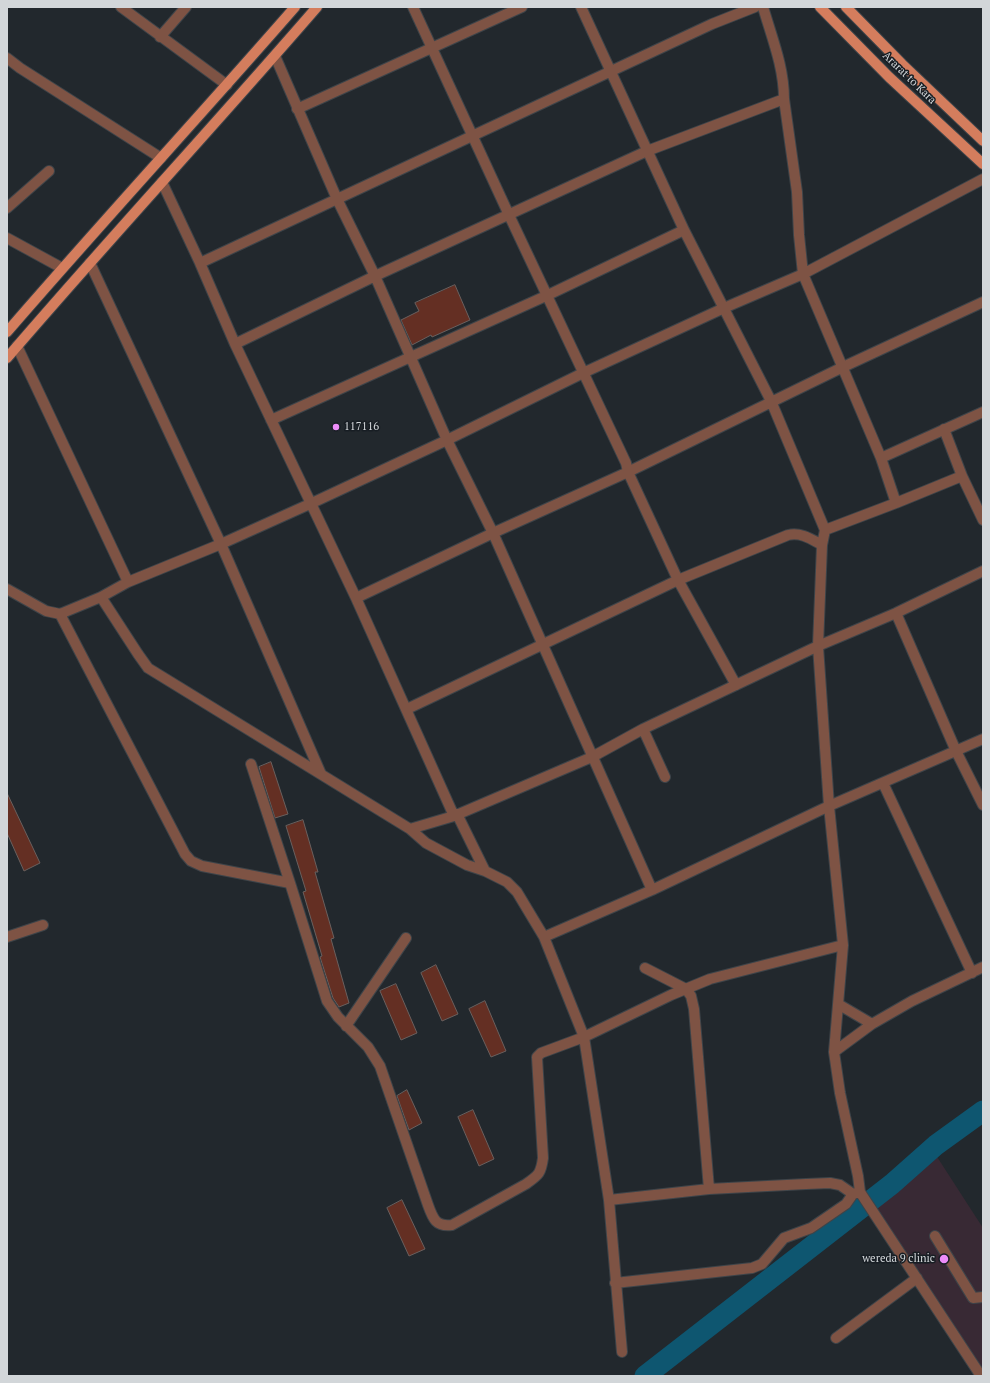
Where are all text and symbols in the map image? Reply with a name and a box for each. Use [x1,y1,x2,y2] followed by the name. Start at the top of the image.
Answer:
[880,49,938,107] street label: Ararat to Kara
[344,420,379,434] place label: 117116
[331,422,341,432] marker: 117116
[862,1252,935,1266] place label: wereda 9 clinic
[938,1253,950,1265] marker: wereda 9 clinic

